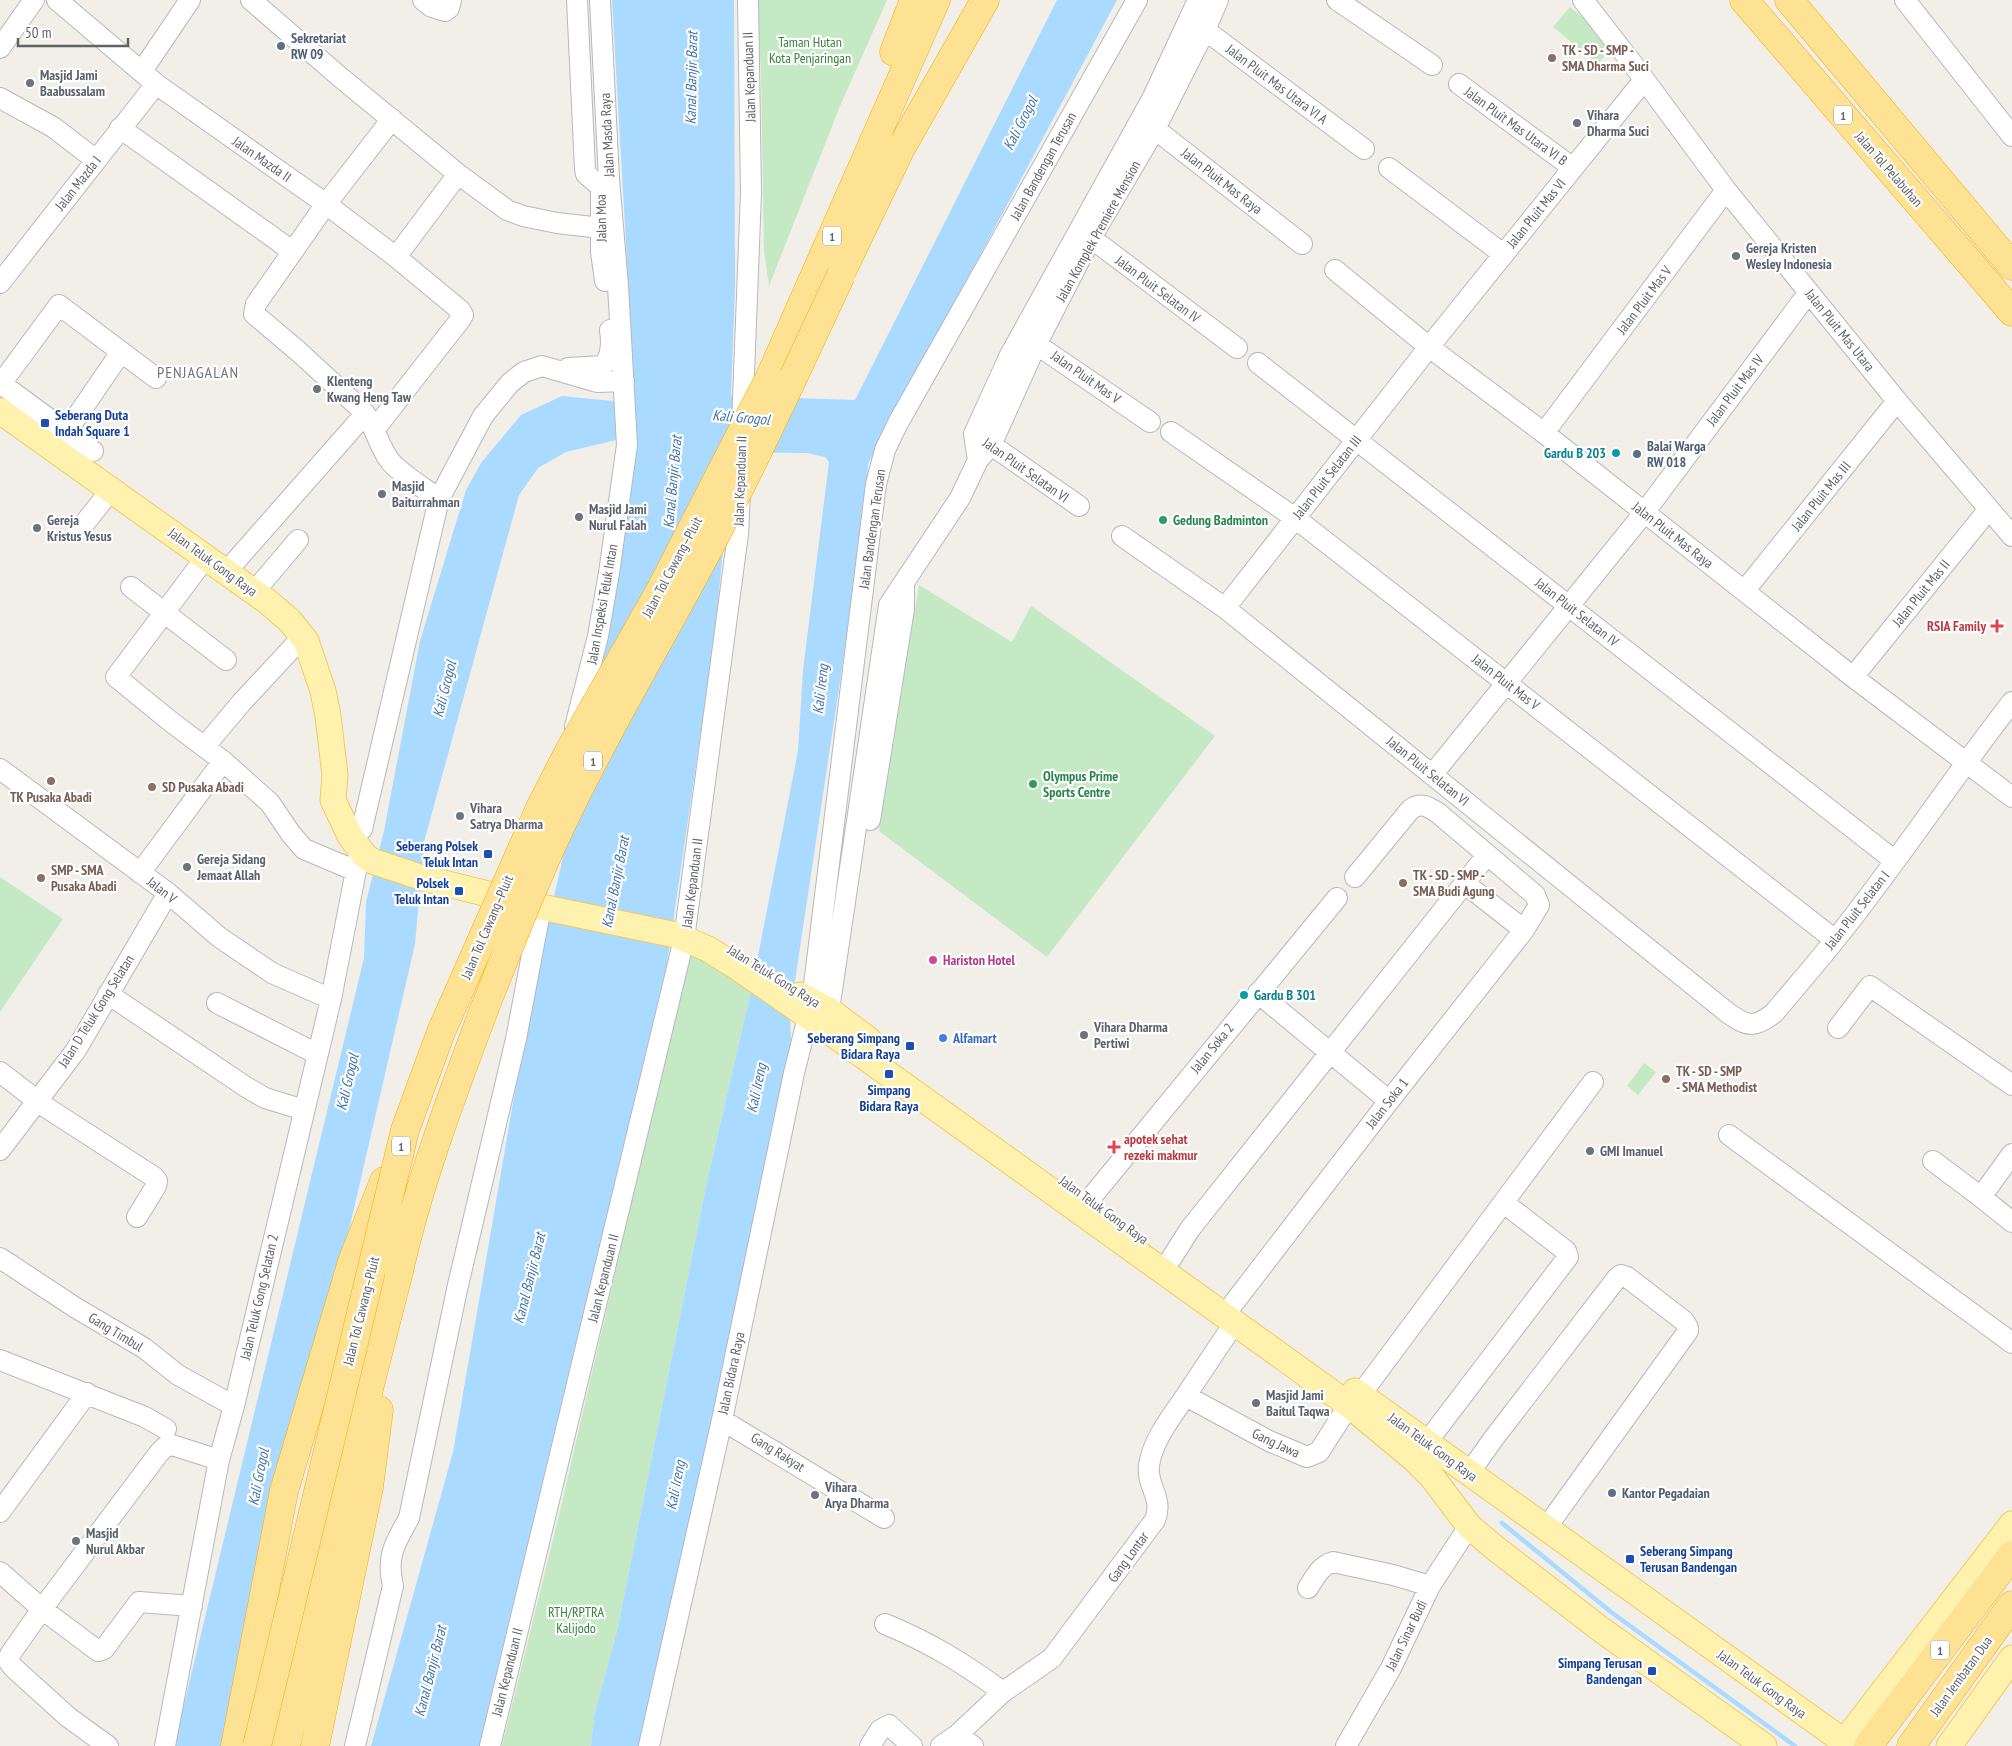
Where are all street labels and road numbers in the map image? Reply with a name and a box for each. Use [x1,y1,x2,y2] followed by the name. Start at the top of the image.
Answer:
[738,32,760,123] street label: Jalan Kepanduan II
[1222,39,1332,128] street label: Jalan Pluit Mas Utara VI A
[1460,82,1571,169] street label: Jalan Pluit Mas Utara VI B
[596,93,618,178] street label: Jalan Masda Raya
[1834,106,1852,124] road number: 1
[1005,109,1080,224] street label: Jalan Bandengan Terusan
[1851,127,1927,210] street label: Jalan Tol Pelabuhan
[228,132,295,186] street label: Jalan Mazda II
[1177,143,1266,218] street label: Jalan Pluit Mas Raya
[50,152,105,215] street label: Jalan Mazda I
[1051,157,1144,306] street label: Jalan Komplek Premiere Mension
[1502,175,1569,252] street label: Jalan Pluit Mas VI
[592,194,610,243] street label: Jalan Moa
[823,227,841,246] road number: 1
[1111,251,1204,327] street label: Jalan Pluit Selatan IV
[1612,262,1676,338] street label: Jalan Pluit Mas V
[1801,284,1879,375] street label: Jalan Pluit Mas Utara
[1047,346,1125,408] street label: Jalan Pluit Mas V
[1702,350,1768,430] street label: Jalan Pluit Mas IV
[1288,431,1365,523] street label: Jalan Pluit Selatan III
[979,433,1073,506] street label: Jalan Pluit Selatan VI
[729,436,751,527] street label: Jalan Kepanduan II
[1787,458,1855,535] street label: Jalan Pluit Mas III
[855,468,889,591] street label: Jalan Bandengan Terusan
[1628,497,1717,572] street label: Jalan Pluit Mas Raya
[637,513,706,621] street label: Jalan Tol Cawang–Pluit
[164,523,261,600] street label: Jalan Teluk Gong Raya
[582,542,621,667] street label: Jalan Inspeksi Teluk Intan
[1888,556,1954,631] street label: Jalan Pluit Mas II
[1531,573,1623,651] street label: Jalan Pluit Selatan IV
[1468,649,1544,714] street label: Jalan Pluit Mas V
[1382,732,1473,810] street label: Jalan Pluit Selatan VI
[584,751,602,770] road number: 1
[677,837,706,930] street label: Jalan Kepanduan II
[1820,867,1893,954] street label: Jalan Pluit Selatan I
[143,872,181,908] street label: Jalan V
[457,872,517,983] street label: Jalan Tol Cawang–Pluit
[723,940,824,1012] street label: Jalan Teluk Gong Raya
[54,951,138,1071] street label: Jalan D Teluk Gong Selatan
[1186,1019,1238,1077] street label: Jalan Soka 2
[1361,1074,1412,1133] street label: Jalan Soka 1
[392,1136,410,1156] road number: 1
[1055,1171,1152,1248] street label: Jalan Teluk Gong Raya
[583,1232,623,1325] street label: Jalan Kepanduan II
[236,1233,282,1362] street label: Jalan Teluk Gong Selatan 2
[339,1255,383,1368] street label: Jalan Tol Cawang–Pluit
[85,1309,147,1356] street label: Gang Timbul
[713,1330,749,1417] street label: Jalan Bidara Raya
[1384,1408,1481,1485] street label: Jalan Teluk Gong Raya
[1249,1424,1303,1462] street label: Gang Jawa
[748,1428,808,1476] street label: Gang Rakyat
[1104,1528,1153,1586] street label: Gang Lontar
[1381,1597,1431,1674] street label: Jalan Sinar Budi
[487,1626,527,1719] street label: Jalan Kepanduan II
[1925,1632,1996,1720] street label: Jalan Jembatan Dua
[1931,1640,1949,1660] road number: 1
[1713,1645,1810,1722] street label: Jalan Teluk Gong Raya

